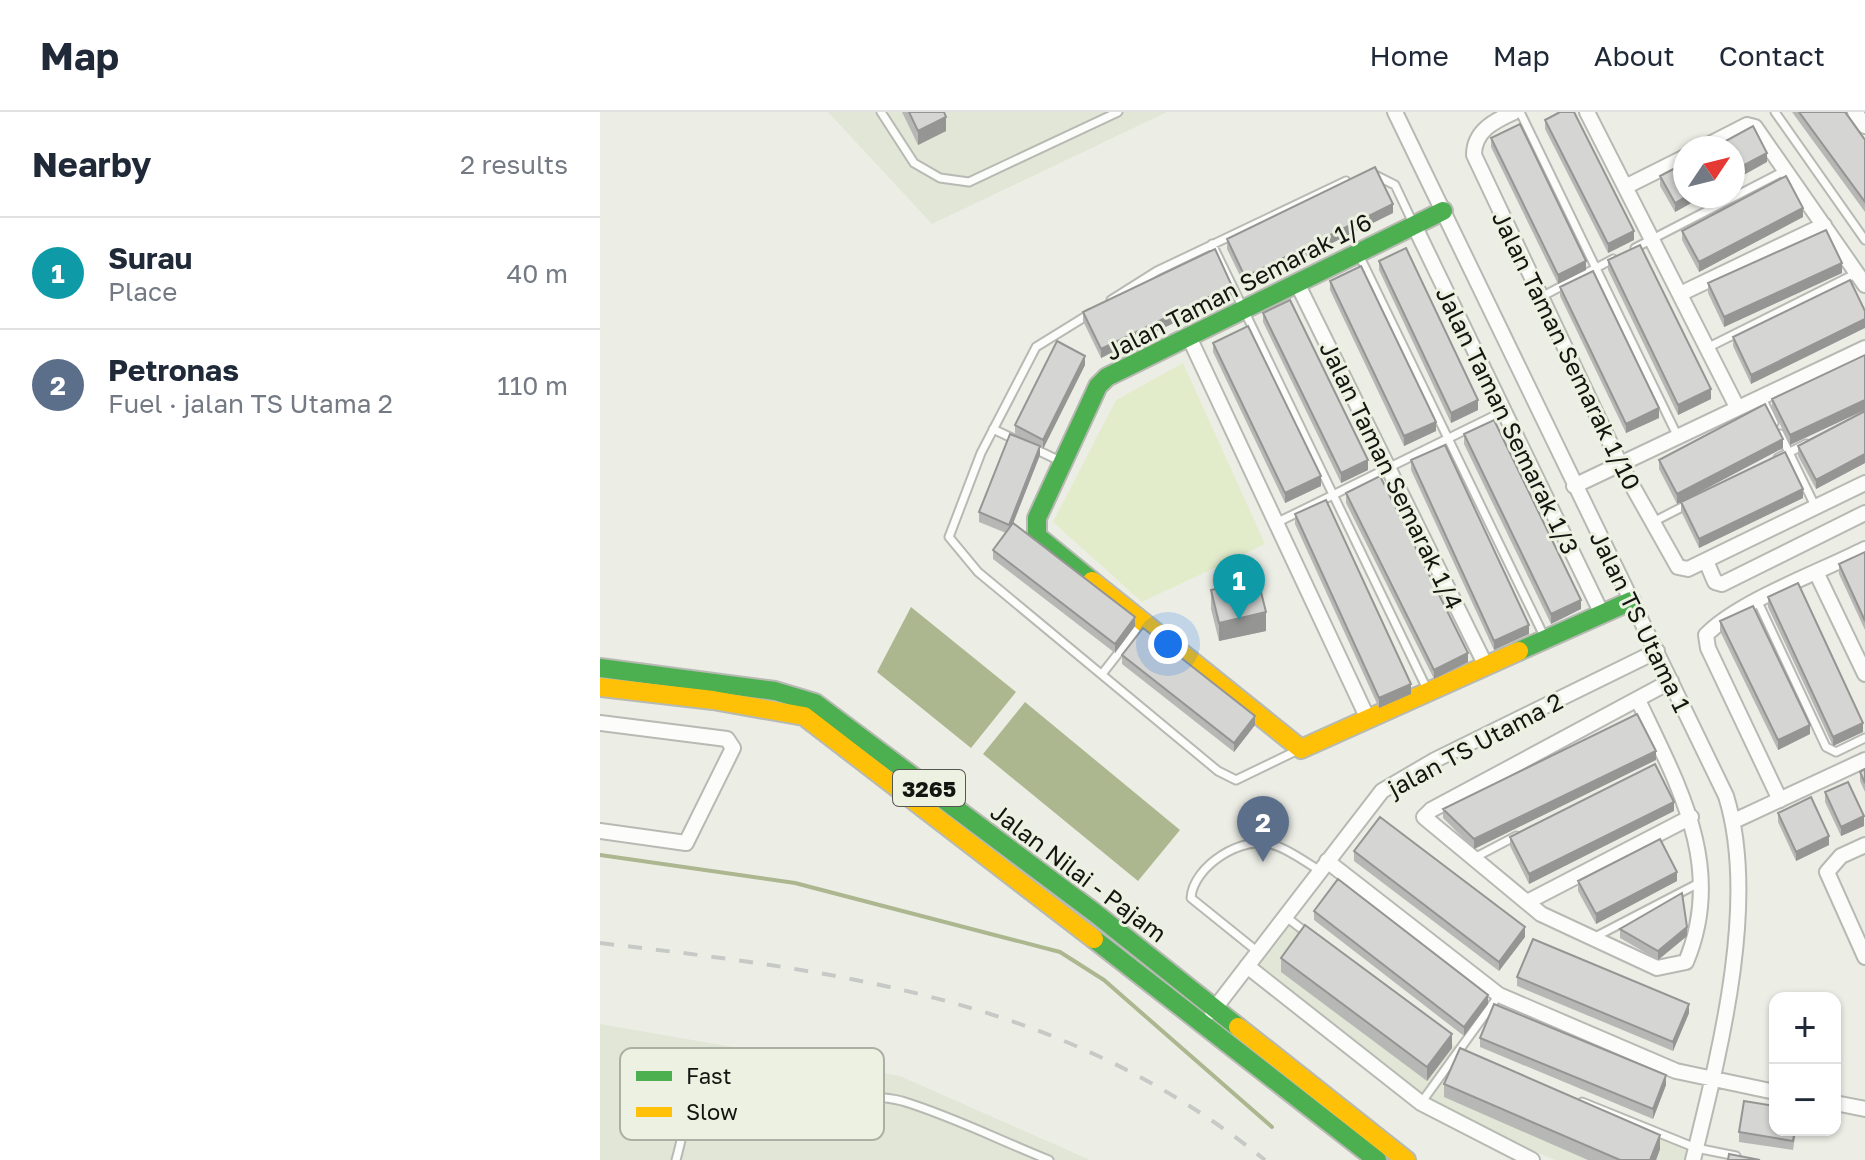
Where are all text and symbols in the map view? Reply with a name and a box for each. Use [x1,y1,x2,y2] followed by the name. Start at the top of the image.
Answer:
[40,33,119,78] text: Map
[1370,39,1449,72] text: Home
[1493,39,1550,72] text: Map
[1594,39,1675,72] text: About
[1719,39,1825,72] text: Contact
[1673,136,1745,208] north arrow
[32,144,152,184] text: Nearby
[460,149,568,180] text: 2 results
[1100,206,1376,366] street label: Jalan Taman Semarak 1/6
[1487,206,1647,494] street label: Jalan Taman Semarak 1/10
[108,240,192,276] text: Surau
[51,258,65,289] text: 1
[507,258,568,289] text: 40 m
[108,276,177,307] text: Place
[1430,281,1586,559] street label: Jalan Taman Semarak 1/3
[1314,336,1470,614] street label: Jalan Taman Semarak 1/4
[108,352,239,388] text: Petronas
[50,370,66,401] text: 2
[497,370,568,401] text: 110 m
[108,388,393,419] text: Fuel · jalan TS Utama 2
[1585,526,1697,716] street label: Jalan TS Utama 1
[1213,554,1265,620] pin: 1
[1148,624,1188,664] your location
[1382,686,1567,803] street label: jalan TS Utama 2
[893,770,965,806] road number: 3265
[985,796,1173,948] street label: Jalan Nilai - Pajam
[1237,796,1289,862] pin: 2
[1769,992,1841,1136] map controls
[1769,992,1841,1064] button: +
[620,1048,884,1140] legend
[686,1062,732,1089] text: Fast
[1769,1064,1841,1136] button: −
[686,1098,738,1125] text: Slow

